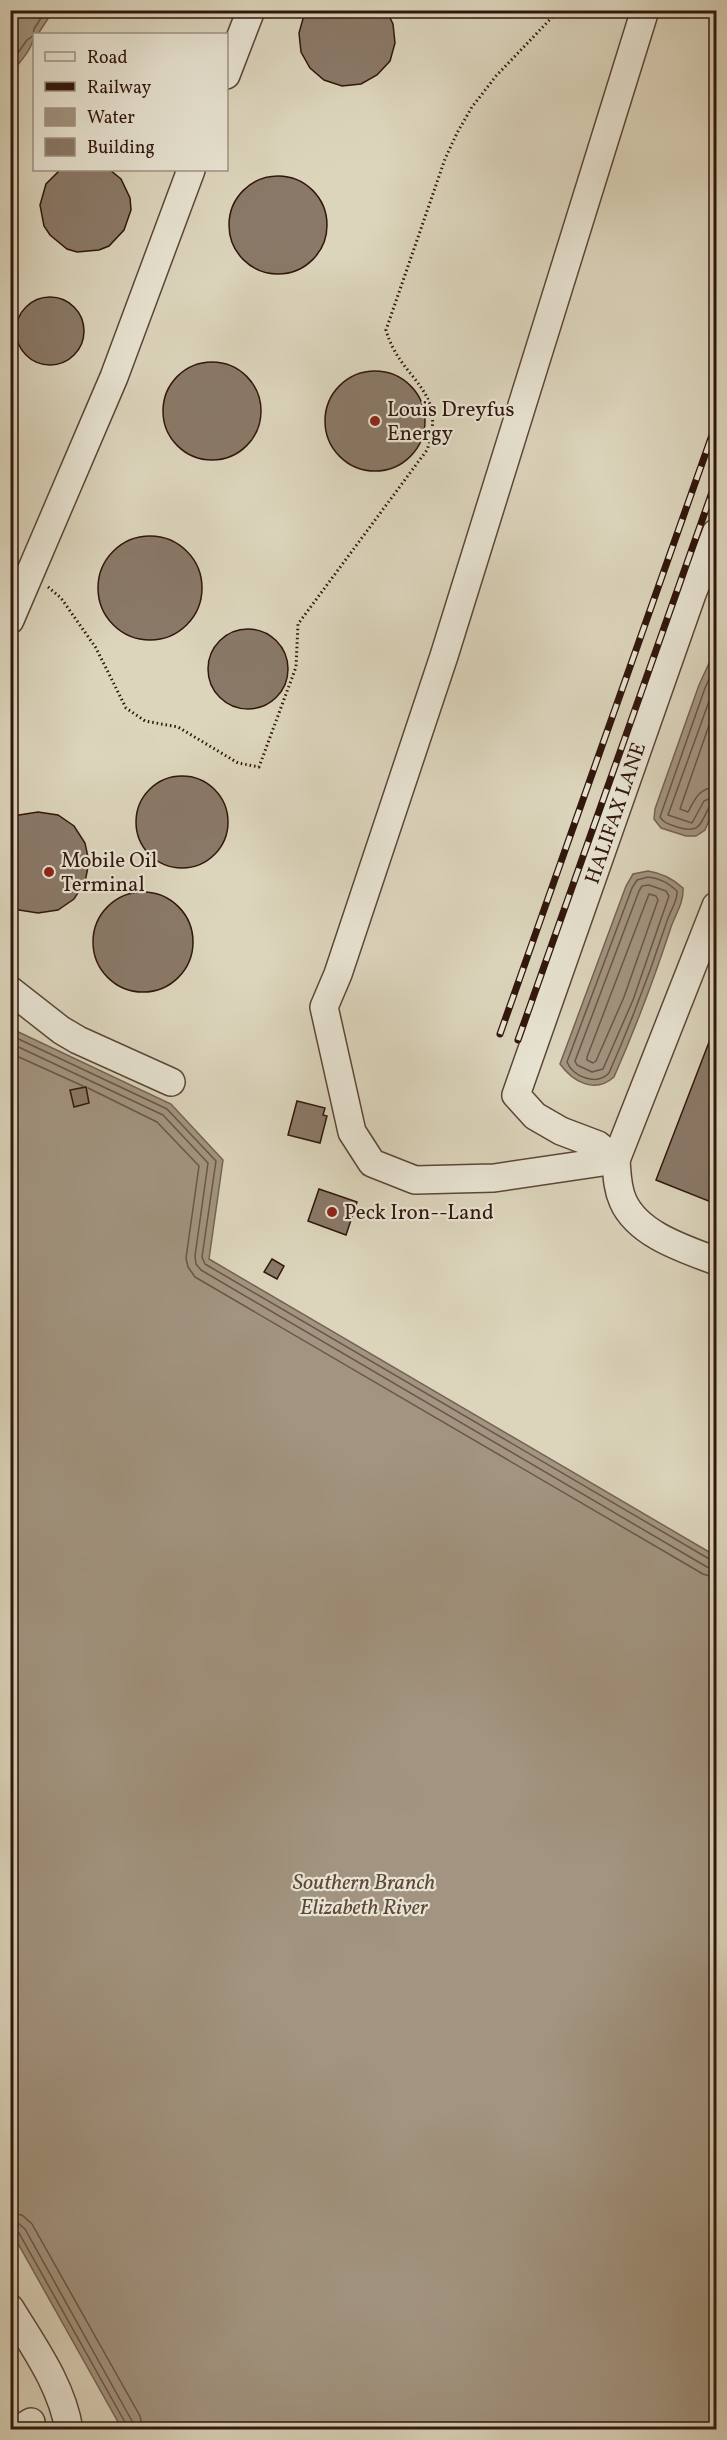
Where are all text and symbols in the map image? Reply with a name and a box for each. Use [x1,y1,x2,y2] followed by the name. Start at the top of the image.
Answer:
[33,33,228,171] legend
[87,46,128,71] text: Road
[87,76,151,101] text: Railway
[87,106,135,131] text: Water
[87,136,155,161] text: Building
[387,396,515,449] place label: Louis Dreyfus Energy
[368,414,382,428] marker: Louis Dreyfus Energy
[579,739,654,888] street label: HALIFAX LANE
[61,847,157,900] place label: Mobile Oil Terminal
[42,865,56,879] marker: Mobile Oil Terminal
[344,1199,494,1228] place label: Peck Iron--Land
[325,1205,339,1219] marker: Peck Iron--Land
[293,1868,435,1924] water label: Southern Branch Elizabeth River

